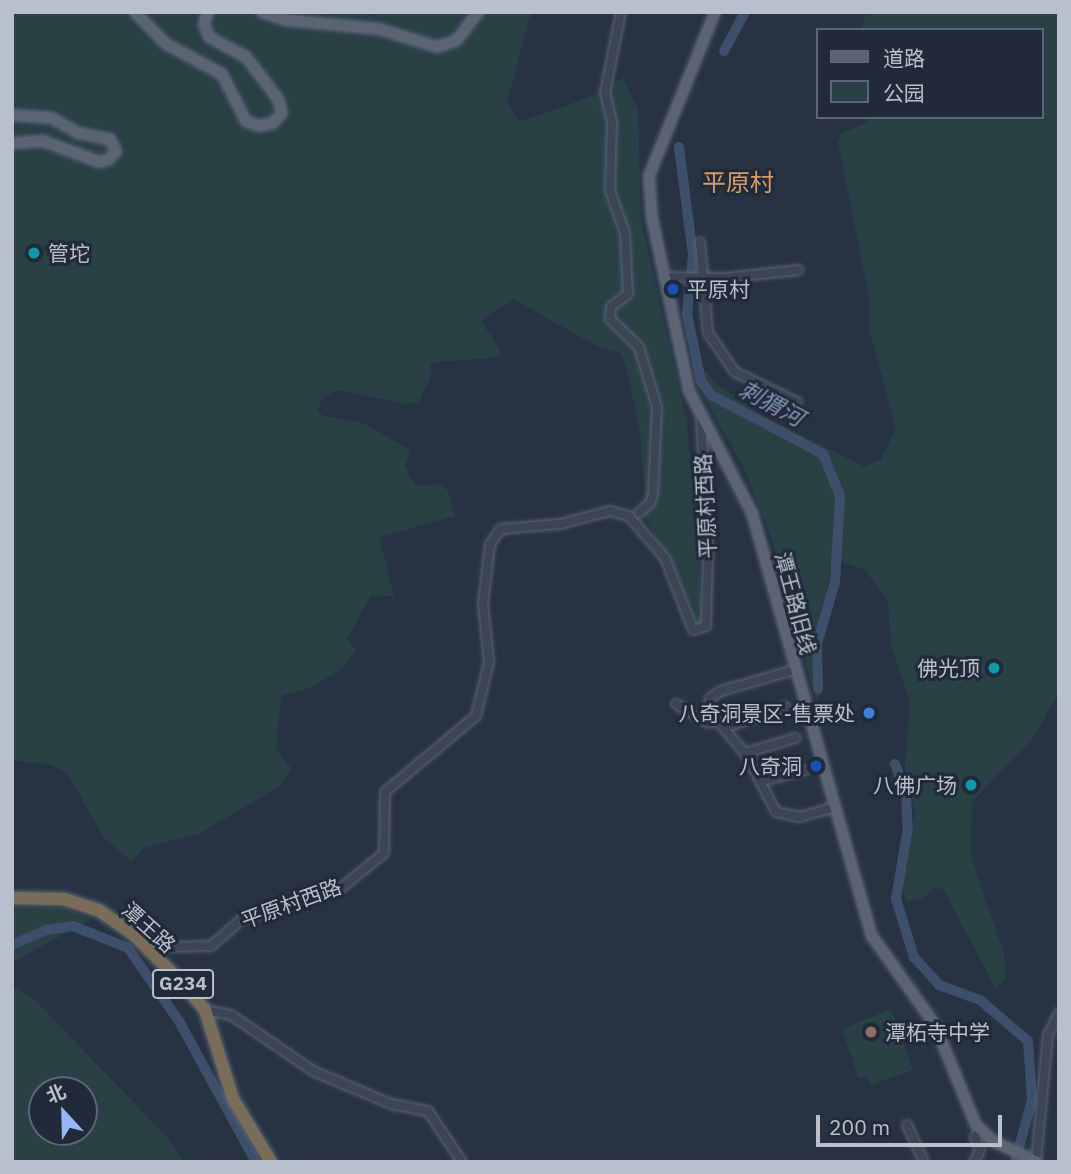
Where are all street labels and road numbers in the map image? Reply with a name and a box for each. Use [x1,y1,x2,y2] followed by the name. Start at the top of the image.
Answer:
[690,453,720,559] street label: 平原村西路
[770,549,822,657] street label: 潭王路旧线
[237,873,345,933] street label: 平原村西路
[117,897,181,957] street label: 潭王路
[152,968,214,1000] road number: G234

